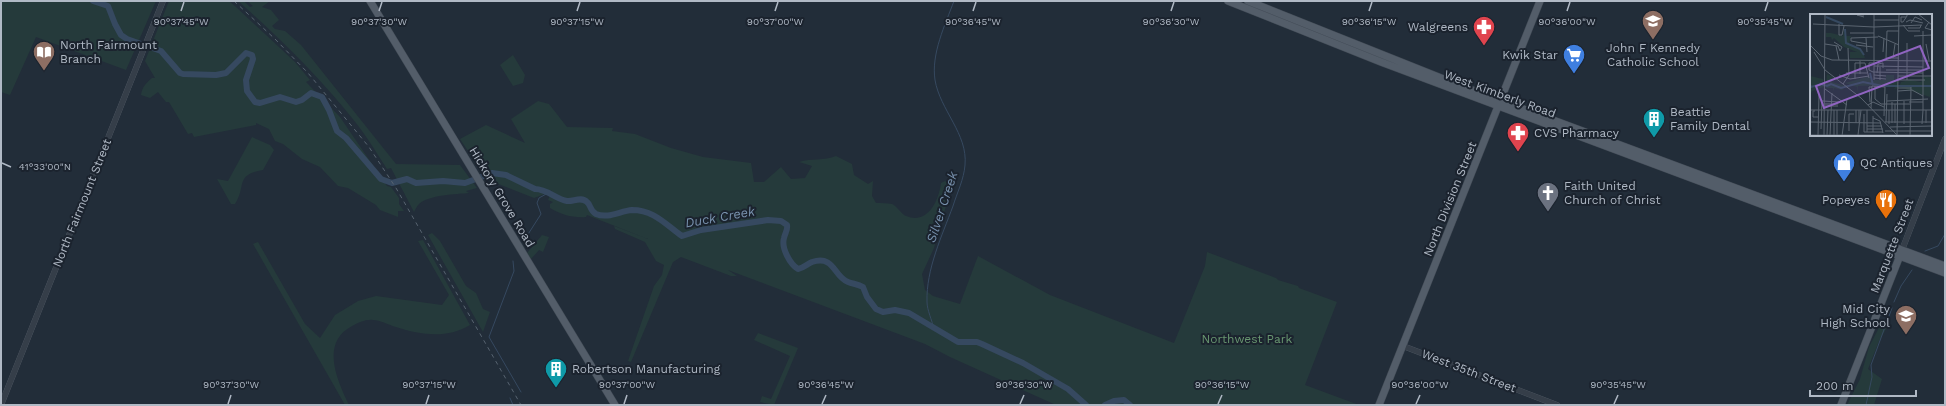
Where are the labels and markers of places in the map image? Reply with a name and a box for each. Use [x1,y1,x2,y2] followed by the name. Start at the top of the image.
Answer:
[1640,8,1666,41] school or university icon: John F Kennedy Catholic School
[1471,14,1497,47] pharmacy icon: Walgreens
[1408,20,1468,34] place label: Walgreens
[60,38,157,66] place label: North Fairmount Branch
[31,39,57,72] library icon: North Fairmount Branch
[1606,41,1701,69] place label: John F Kennedy Catholic School
[1561,42,1587,75] supermarket icon: Kwik Star
[1502,48,1558,62] place label: Kwik Star
[1670,105,1750,133] place label: Beattie Family Dental
[1641,106,1667,139] building icon: Beattie Family Dental
[1505,120,1531,153] pharmacy icon: CVS Pharmacy
[1534,126,1620,140] place label: CVS Pharmacy
[1831,150,1857,183] shop icon: QC Antiques
[1860,156,1932,170] place label: QC Antiques
[1564,179,1661,207] place label: Faith United Church of Christ
[1535,180,1561,213] church icon: Faith United Church of Christ
[1873,187,1899,220] restaurant icon: Popeyes
[1822,193,1870,207] place label: Popeyes
[1820,302,1891,330] place label: Mid City High School
[1893,303,1919,336] school or university icon: Mid City High School
[543,356,569,389] building icon: Robertson Manufacturing
[572,362,721,376] place label: Robertson Manufacturing

